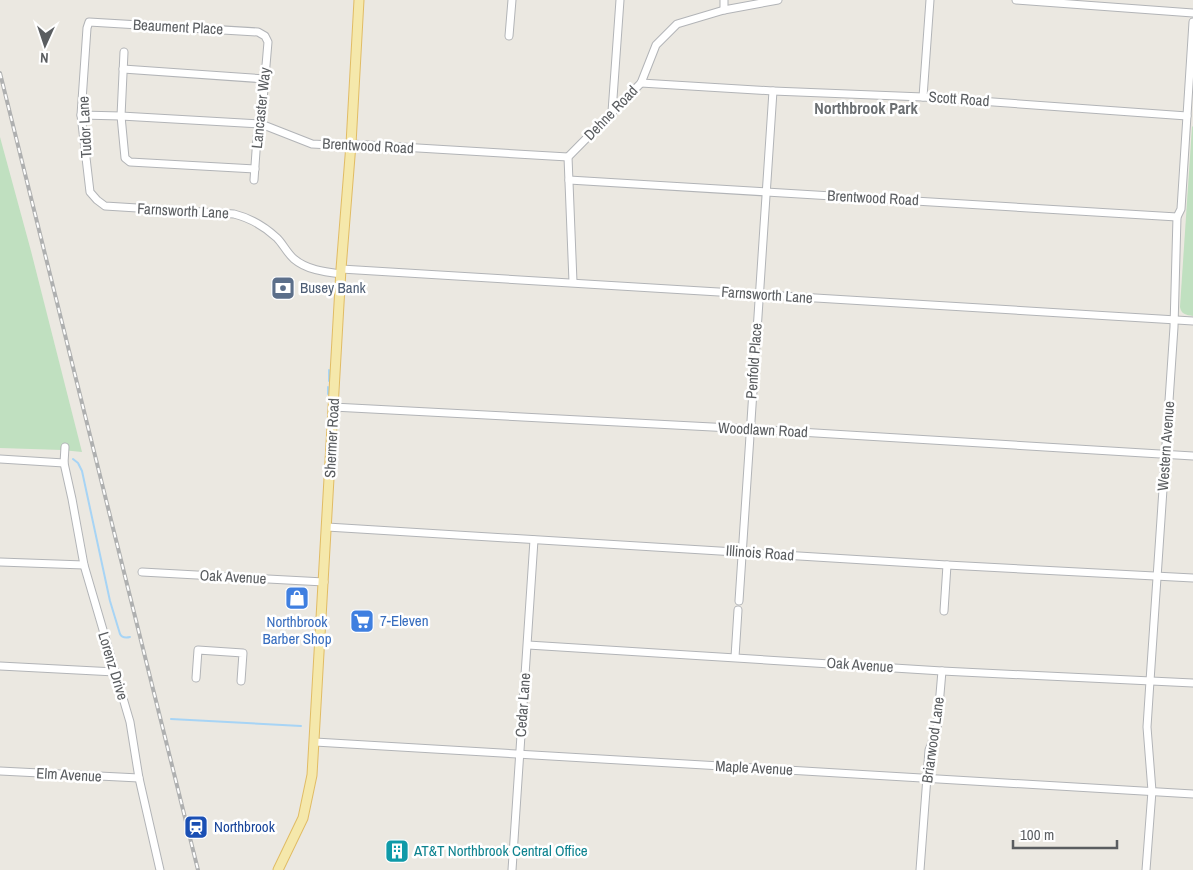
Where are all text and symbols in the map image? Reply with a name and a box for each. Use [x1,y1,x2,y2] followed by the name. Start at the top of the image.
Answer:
[132,14,224,39] street label: Beaument Place
[20,20,70,70] north arrow
[40,49,49,67] text: N
[246,65,275,150] street label: Lancaster Way
[579,81,642,145] street label: Dehne Road
[928,86,990,111] street label: Scott Road
[72,95,97,158] street label: Tudor Lane
[814,97,918,119] district label: Northbrook Park
[322,133,414,158] street label: Brentwood Road
[827,185,919,210] street label: Brentwood Road
[137,198,230,223] street label: Farnsworth Lane
[270,275,296,301] bank icon: Busey Bank
[300,277,366,298] place label: Busey Bank
[721,281,814,308] street label: Farnsworth Lane
[740,322,767,400] street label: Penfold Place
[319,397,344,478] street label: Shermer Road
[1152,400,1179,492] street label: Western Avenue
[718,417,809,442] street label: Woodlawn Road
[725,540,795,565] street label: Illinois Road
[199,564,267,589] street label: Oak Avenue
[284,585,310,611] shop icon: Northbrook Barber Shop
[349,608,375,634] supermarket icon: 7-Eleven
[380,610,429,631] place label: 7-Eleven
[262,611,332,649] place label: Northbrook Barber Shop
[93,629,134,703] street label: Lorenz Drive
[826,652,894,677] street label: Oak Avenue
[510,672,535,738] street label: Cedar Lane
[916,695,949,784] street label: Briarwood Lane
[715,755,794,780] street label: Maple Avenue
[36,762,102,787] street label: Elm Avenue
[183,814,209,840] station icon: Northbrook
[214,816,276,837] place label: Northbrook
[1013,818,1117,850] scale bar
[1020,824,1054,845] text: 100 m
[384,838,410,864] building icon: AT&T Northbrook Central Office
[413,840,588,861] place label: AT&T Northbrook Central Office

